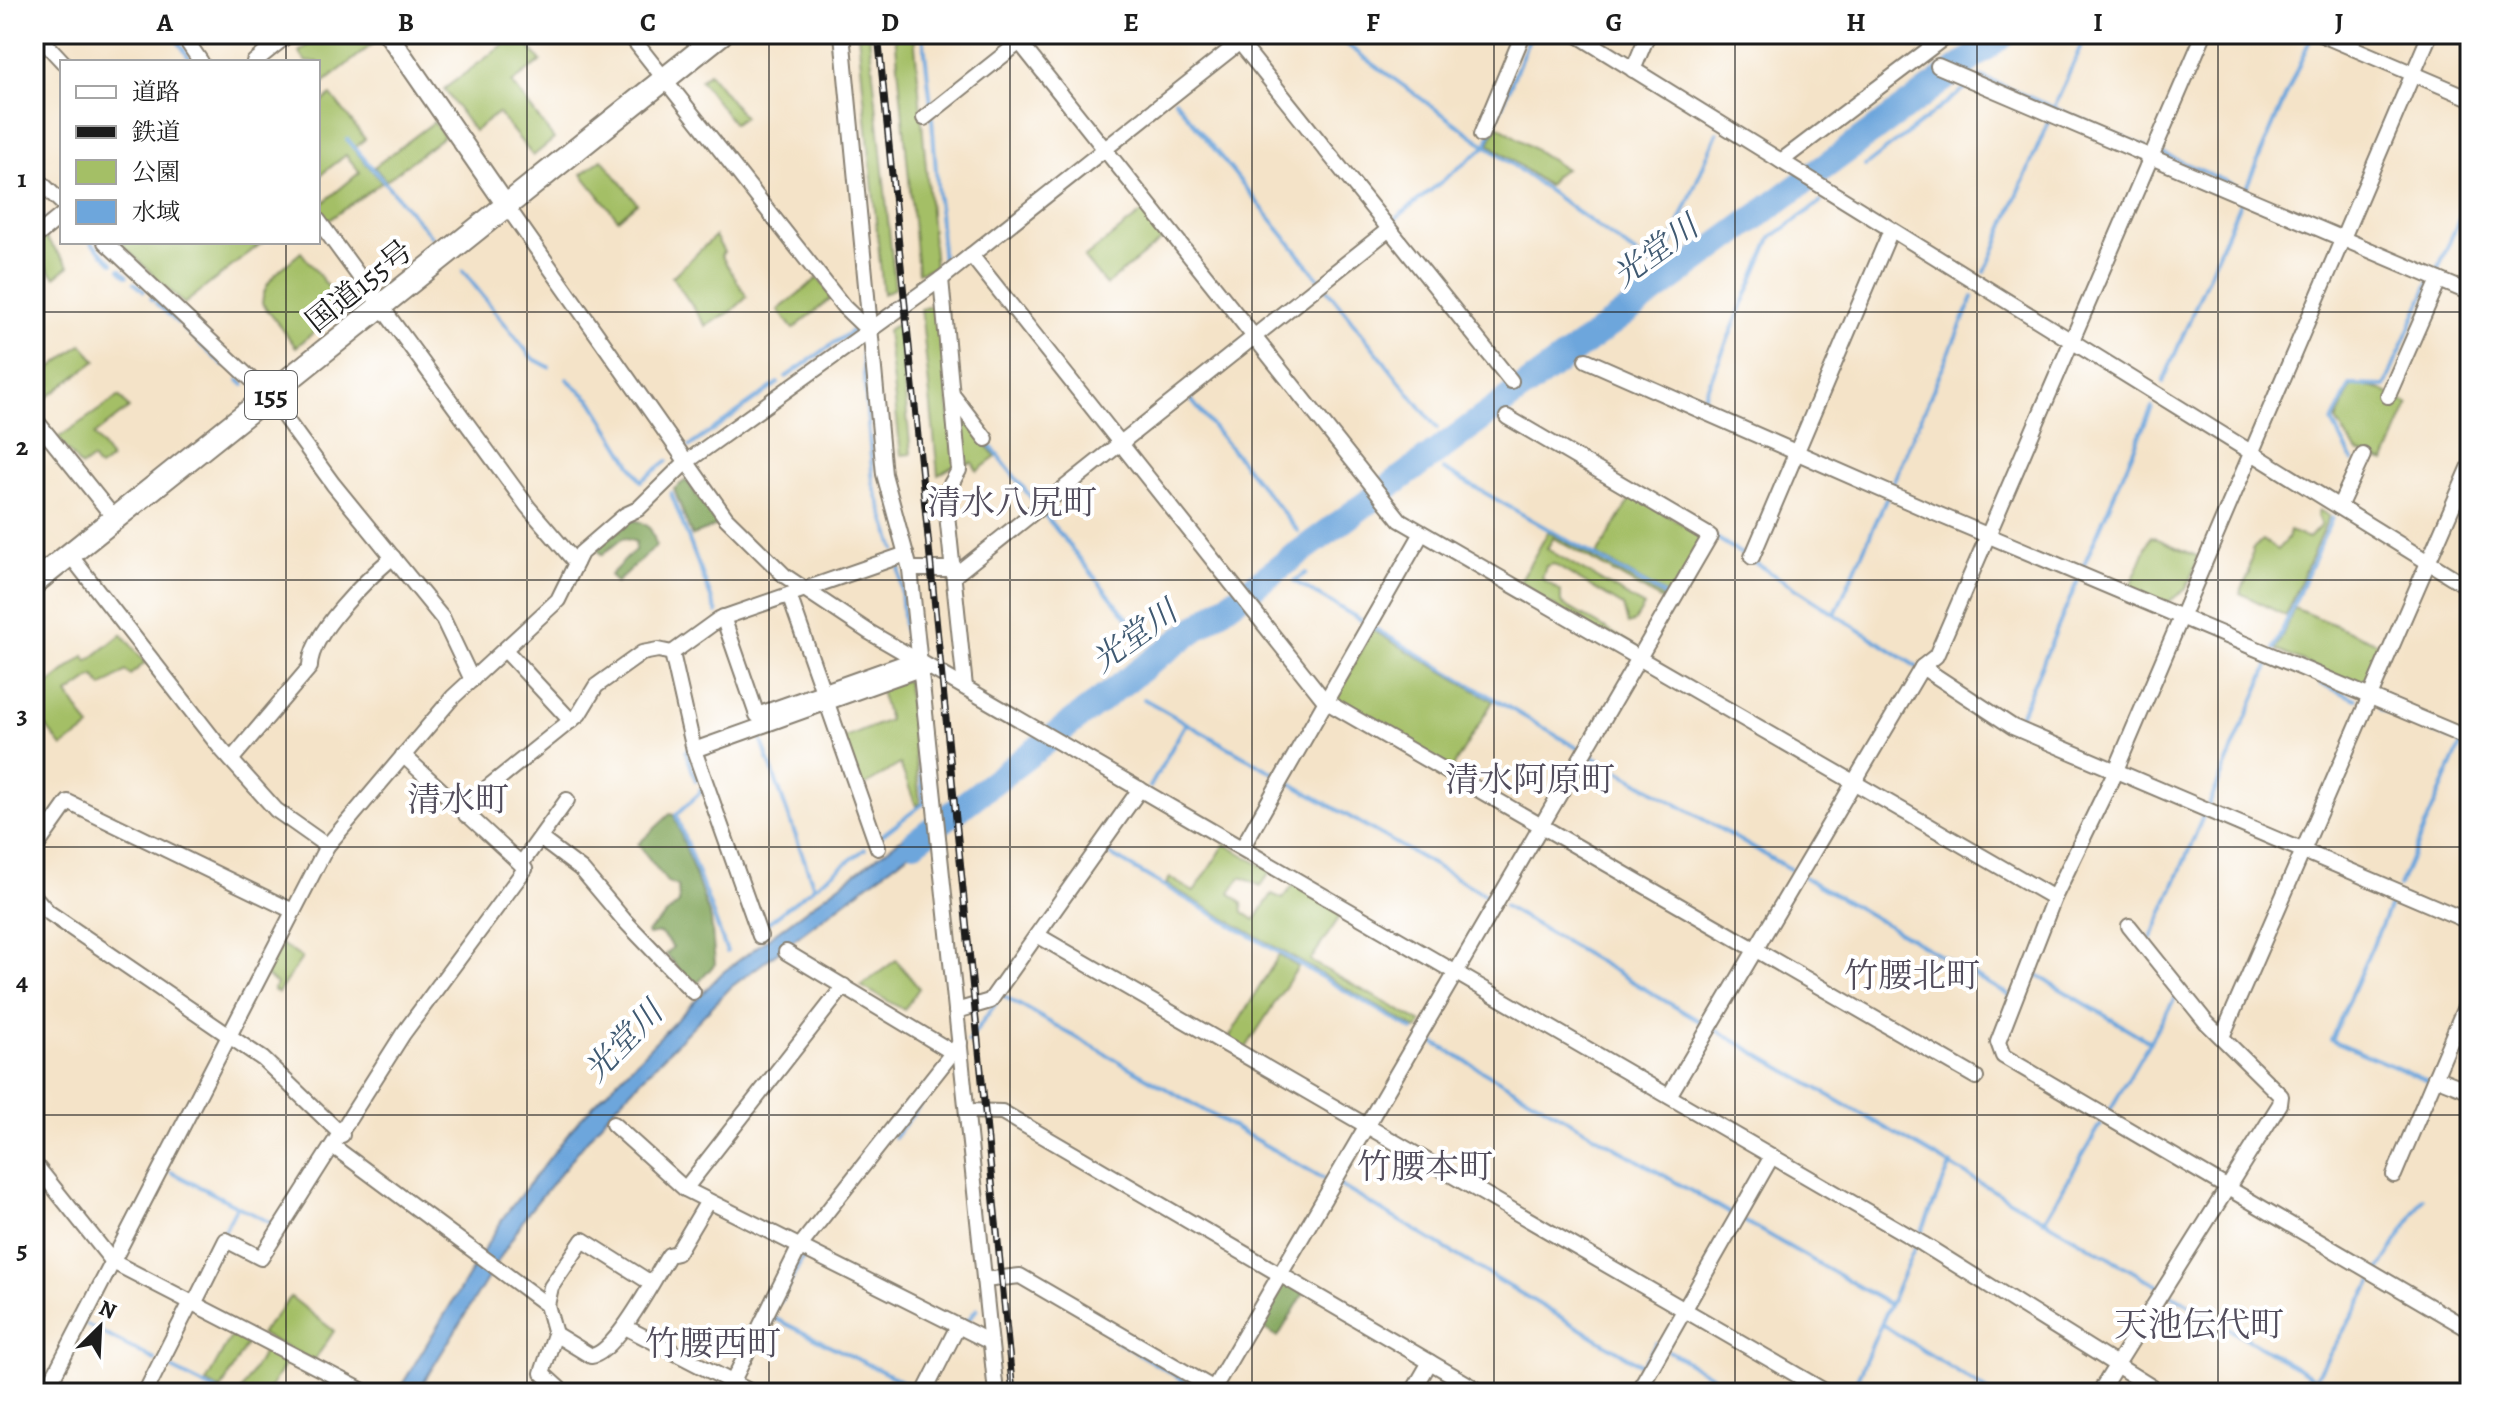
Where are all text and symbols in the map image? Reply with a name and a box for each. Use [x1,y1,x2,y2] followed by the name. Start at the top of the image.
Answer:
[156,5,174,40] text: A
[398,5,414,40] text: B
[640,5,656,40] text: C
[881,5,899,40] text: D
[1123,5,1139,40] text: E
[1366,5,1380,40] text: F
[1605,5,1623,40] text: G
[1846,5,1866,40] text: H
[2093,5,2103,40] text: I
[2335,5,2343,40] text: J
[60,60,320,244] legend
[132,76,180,108] text: 道路
[132,116,180,148] text: 鉄道
[132,156,180,188] text: 公園
[17,161,27,196] text: 1
[132,196,180,228] text: 水域
[1603,203,1709,297] water label: 光堂川
[297,231,421,341] street label: 国道155号
[245,371,297,419] road number: 155
[16,429,29,464] text: 2
[927,479,1097,526] district label: 清水八尻町
[1082,588,1188,682] water label: 光堂川
[16,697,28,732] text: 3
[1445,756,1615,803] district label: 清水阿原町
[407,776,509,823] district label: 清水町
[1844,952,1980,999] district label: 竹腰北町
[16,964,28,999] text: 4
[574,989,674,1091] water label: 光堂川
[1357,1143,1493,1190] district label: 竹腰本町
[16,1232,28,1267] text: 5
[60,1287,140,1367] north arrow
[94,1293,121,1327] text: N
[2114,1301,2284,1348] district label: 天池伝代町
[645,1320,781,1367] district label: 竹腰西町

